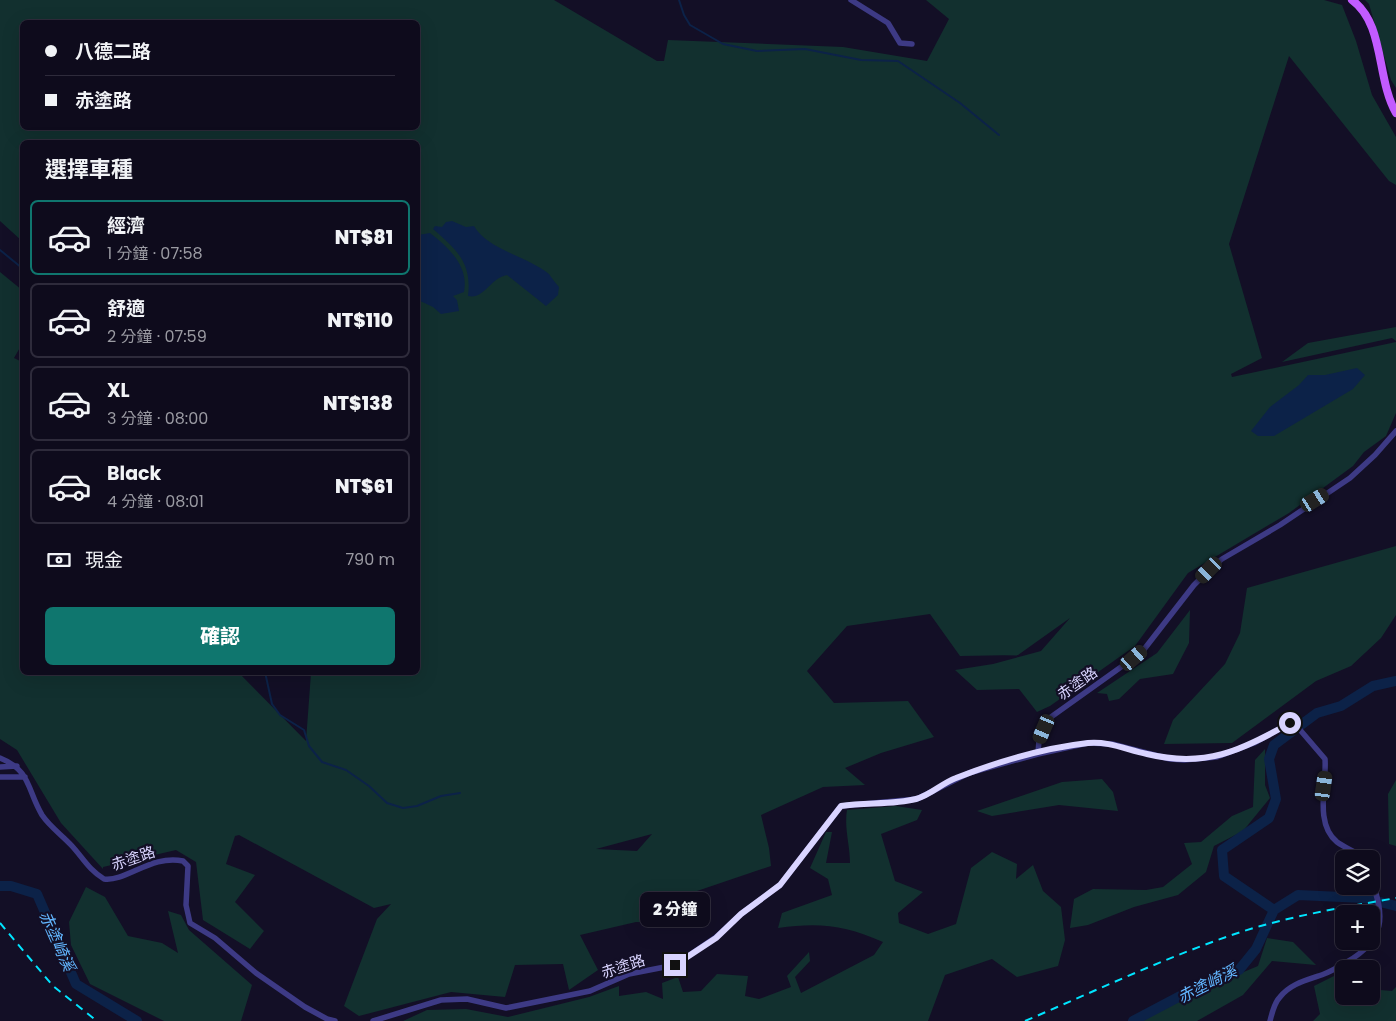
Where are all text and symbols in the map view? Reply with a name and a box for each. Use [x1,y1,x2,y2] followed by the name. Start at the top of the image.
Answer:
[75,38,151,65] text: 八德二路
[75,87,132,114] text: 赤塗路
[45,154,133,185] text: 選擇車種
[107,212,145,239] text: 經濟
[47,215,92,260] icon: car
[335,224,393,251] text: NT$81
[107,242,203,265] text: 1 分鐘 · 07:58
[107,295,145,322] text: 舒適
[47,298,92,343] icon: car
[327,307,393,334] text: NT$110
[107,325,207,348] text: 2 分鐘 · 07:59
[107,377,130,404] text: XL
[47,381,92,426] icon: car
[323,390,393,417] text: NT$138
[107,407,208,430] text: 3 分鐘 · 08:00
[107,460,161,487] text: Black
[47,464,92,509] icon: car
[335,473,393,500] text: NT$61
[1298,486,1331,514] car
[107,490,204,513] text: 4 分鐘 · 08:01
[45,546,73,574] icon: cash
[85,547,123,574] text: 現金
[345,548,395,571] text: 790 m
[1193,554,1224,586] car
[45,607,395,665] button: 確認
[1117,642,1150,674] car
[1053,661,1101,705] street label: 赤塗路
[1031,712,1056,746] car
[1279,712,1301,734] route start
[1314,770,1333,802] car
[108,841,158,875] street label: 赤塗路
[1335,850,1380,1005] map controls
[1335,850,1380,895] button: layers
[640,892,710,928] callout: 2 分鐘
[653,898,697,921] text: 2 分鐘
[1335,905,1380,950] button: +
[33,907,81,977] water label: 赤塗崎溪
[598,949,648,983] street label: 赤塗路
[664,954,686,976] route end
[1173,958,1243,1009] water label: 赤塗崎溪
[1335,960,1380,1005] button: −

